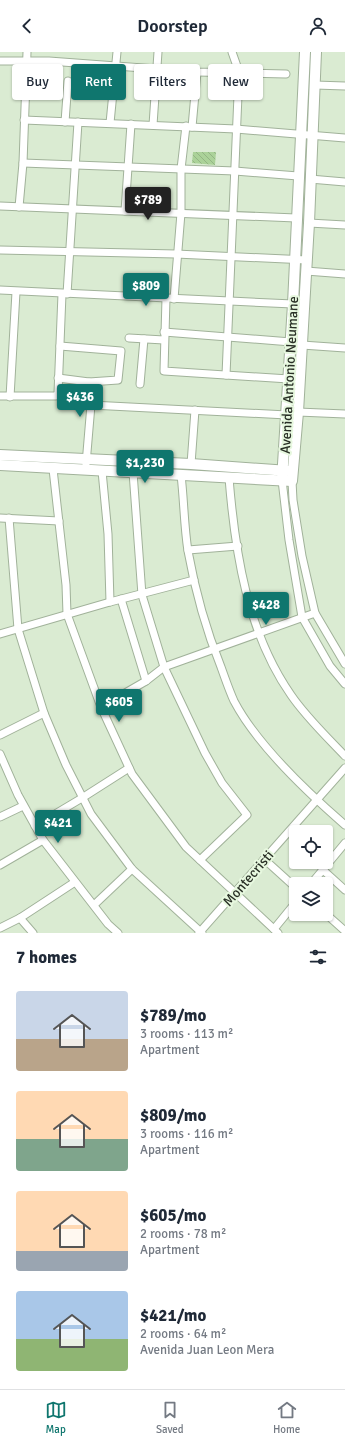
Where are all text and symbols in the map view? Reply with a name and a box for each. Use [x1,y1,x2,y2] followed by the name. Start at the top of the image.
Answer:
[16,15,38,37] icon: back
[137,15,208,37] text: Doorstep
[307,15,329,37] icon: person
[12,64,63,100] chip: Buy
[71,64,126,100] chip: Rent
[134,64,200,100] chip: Filters
[208,64,263,100] chip: New
[124,187,172,221] pin: $789
[134,192,162,208] text: $789
[122,273,170,307] pin: $809
[132,278,160,294] text: $809
[277,296,302,454] street label: Avenida Antonio Neumane
[56,384,104,418] pin: $436
[66,389,94,405] text: $436
[112,450,178,484] pin: $1,230
[126,455,164,471] text: $1,230
[242,592,290,626] pin: $428
[252,597,280,613] text: $428
[95,689,143,723] pin: $605
[105,694,133,710] text: $605
[34,810,82,844] pin: $421
[44,815,72,831] text: $421
[289,825,333,921] map controls
[289,825,333,869] button: locate
[219,847,277,910] street label: Montecristi
[289,877,333,921] button: layers
[307,946,329,968] icon: filters
[16,947,77,968] text: 7 homes
[140,1005,206,1026] text: $789/mo
[48,1007,96,1055] icon: home
[140,1026,233,1042] text: 3 rooms · 113 m²
[140,1042,200,1058] text: Apartment
[140,1105,206,1126] text: $809/mo
[48,1107,96,1155] icon: home
[140,1126,233,1142] text: 3 rooms · 116 m²
[140,1142,200,1158] text: Apartment
[140,1205,206,1226] text: $605/mo
[48,1207,96,1255] icon: home
[140,1226,226,1242] text: 2 rooms · 78 m²
[140,1242,200,1258] text: Apartment
[140,1305,206,1326] text: $421/mo
[48,1307,96,1355] icon: home
[140,1326,226,1342] text: 2 rooms · 64 m²
[140,1342,274,1358] text: Avenida Juan Leon Mera
[45,1399,67,1436] tab: Map
[156,1399,184,1436] tab: Saved
[273,1399,300,1436] tab: Home

